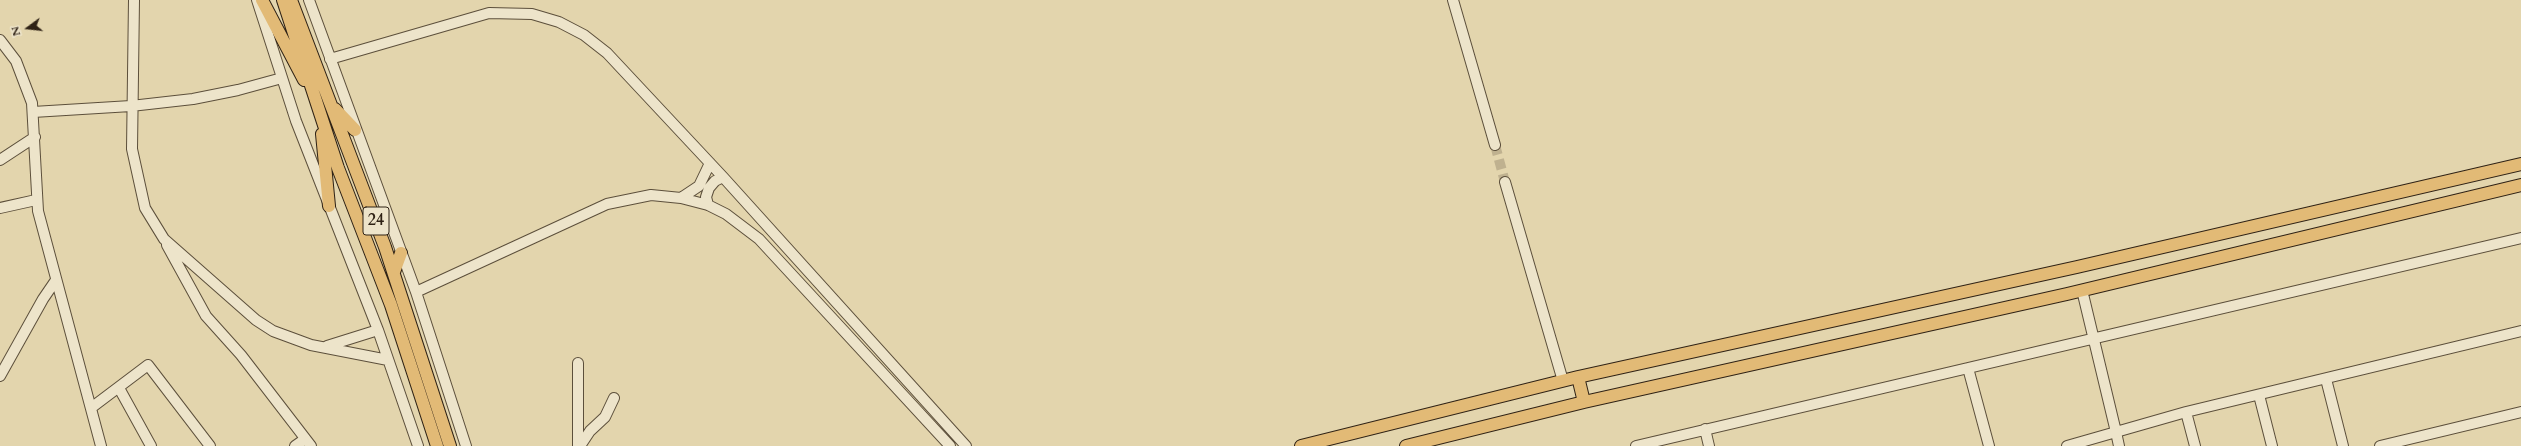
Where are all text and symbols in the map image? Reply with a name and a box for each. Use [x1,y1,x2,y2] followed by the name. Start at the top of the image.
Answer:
[8,8,48,48] north arrow
[7,25,24,38] text: N
[363,207,389,235] road number: 24

